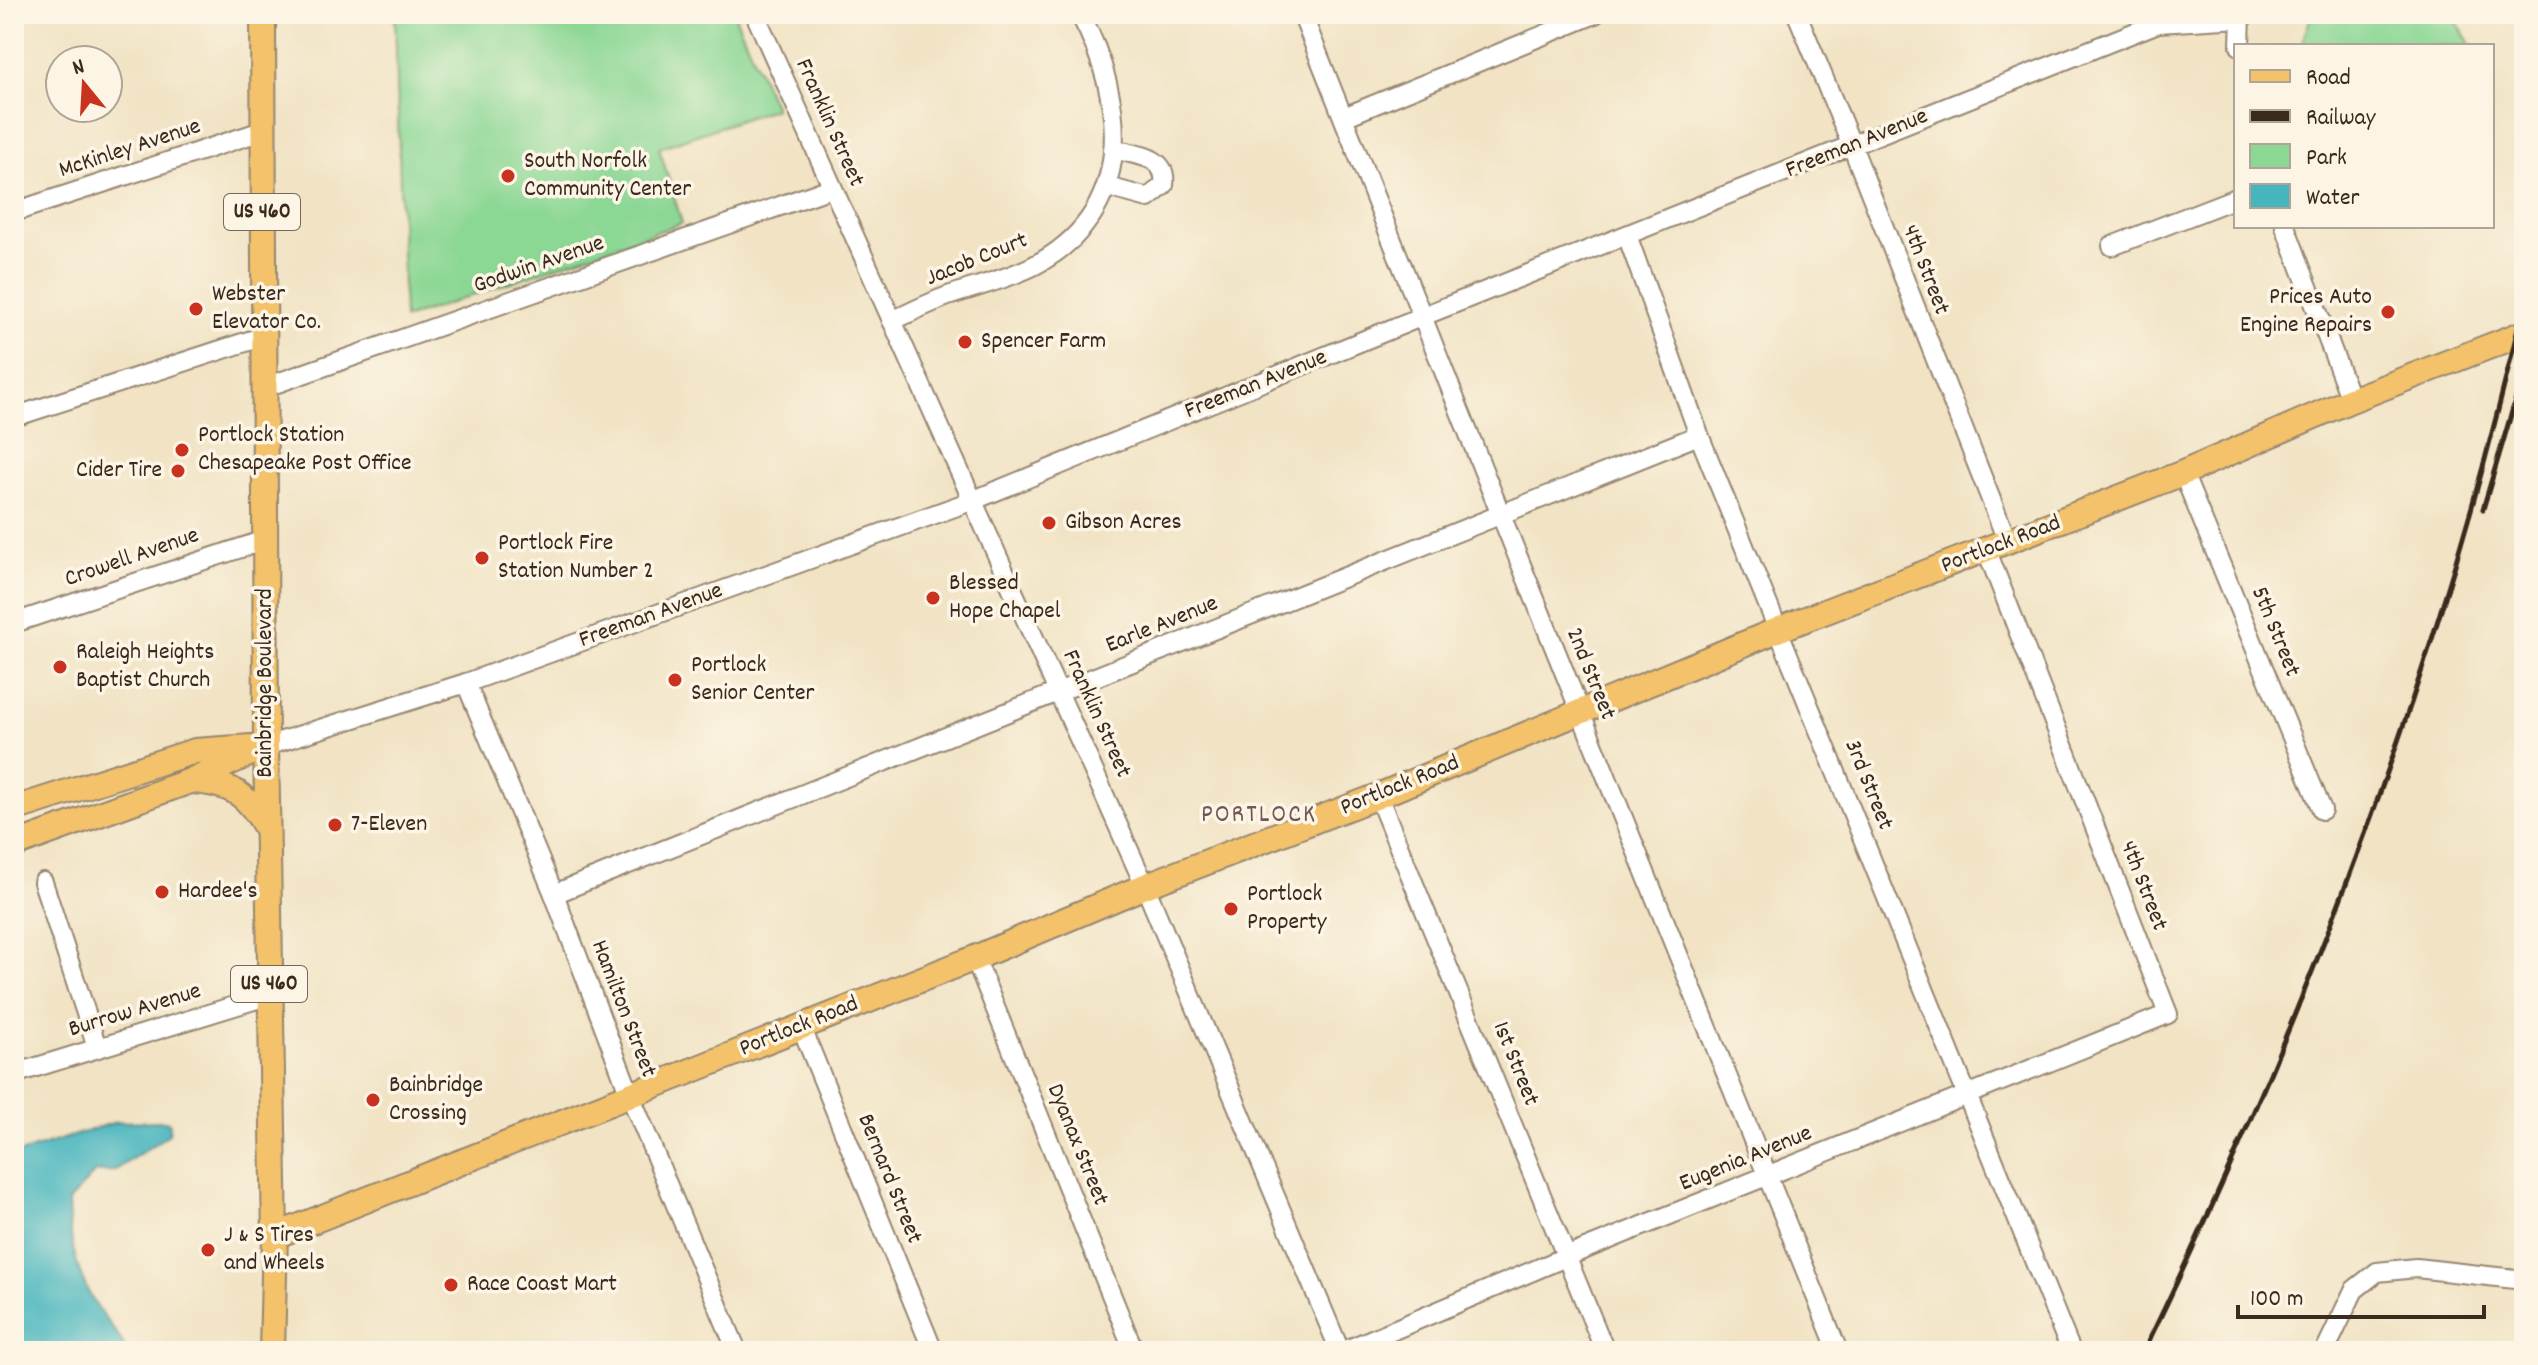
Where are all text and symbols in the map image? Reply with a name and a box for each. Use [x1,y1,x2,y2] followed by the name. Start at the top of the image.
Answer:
[44,44,124,124] north arrow
[2234,44,2494,228] legend
[69,52,89,85] text: N
[786,54,872,193] street label: Franklin Street
[2306,62,2351,96] text: Road
[1781,100,1933,188] street label: Freeman Avenue
[2306,102,2377,136] text: Railway
[55,110,205,188] street label: McKinley Avenue
[2306,142,2347,176] text: Park
[524,145,691,207] place label: South Norfolk Community Center
[499,167,517,185] marker: South Norfolk Community Center
[2306,182,2359,216] text: Water
[224,194,300,230] road number: US 460
[1892,220,1958,320] street label: 4th Street
[921,224,1033,296] street label: Jacob Court
[469,227,609,303] street label: Godwin Avenue
[212,278,321,340] place label: Webster Elevator Co.
[2240,281,2372,343] place label: Prices Auto Engine Repairs
[187,300,205,318] marker: Webster Elevator Co.
[2379,303,2397,321] marker: Prices Auto Engine Repairs
[981,325,1106,359] place label: Spencer Farm
[956,333,974,351] marker: Spencer Farm
[1180,341,1332,429] street label: Freeman Avenue
[198,419,412,481] place label: Portlock Station Chesapeake Post Office
[173,441,191,459] marker: Portlock Station Chesapeake Post Office
[76,454,162,488] place label: Cider Tire
[169,462,187,480] marker: Cider Tire
[1065,506,1182,540] place label: Gibson Acres
[1936,507,2066,583] street label: Portlock Road
[1040,514,1058,532] marker: Gibson Acres
[60,519,204,597] street label: Crowell Avenue
[498,527,654,589] place label: Portlock Fire Station Number 2
[473,549,491,567] marker: Portlock Fire Station Number 2
[949,567,1061,629] place label: Blessed Hope Chapel
[574,574,728,658] street label: Freeman Avenue
[2241,582,2309,682] street label: 5th Street
[1101,587,1223,663] street label: Earle Avenue
[249,588,283,778] street label: Bainbridge Boulevard
[924,589,942,607] marker: Blessed Hope Chapel
[1556,623,1624,725] street label: 2nd Street
[76,636,214,698] place label: Raleigh Heights Baptist Church
[1053,645,1139,784] street label: Franklin Street
[691,649,815,711] place label: Portlock Senior Center
[51,658,69,676] marker: Raleigh Heights Baptist Church
[666,671,684,689] marker: Portlock Senior Center
[1835,735,1902,835] street label: 3rd Street
[1335,747,1465,825] street label: Portlock Road
[1201,797,1317,834] district label: PORTLOCK
[351,808,427,842] place label: 7-Eleven
[326,816,344,834] marker: 7-Eleven
[2110,836,2176,936] street label: 4th Street
[178,875,258,909] place label: Hardee's
[1247,878,1328,940] place label: Portlock Property
[153,883,171,901] marker: Hardee's
[1222,900,1240,918] marker: Portlock Property
[581,935,665,1083] street label: Hamilton Street
[231,966,307,1002] road number: US 460
[65,975,205,1047] street label: Burrow Avenue
[734,988,864,1066] street label: Portlock Road
[1483,1017,1547,1111] street label: 1st Street
[389,1069,483,1131] place label: Bainbridge Crossing
[1037,1079,1117,1211] street label: Dyanax Street
[364,1091,382,1109] marker: Bainbridge Crossing
[848,1109,931,1249] street label: Bernard Street
[1675,1117,1817,1201] street label: Eugenia Avenue
[224,1219,325,1281] place label: J & S Tires and Wheels
[199,1241,217,1259] marker: J & S Tires and Wheels
[467,1268,617,1302] place label: Race Coast Mart
[2238,1269,2484,1319] scale bar
[442,1276,460,1294] marker: Race Coast Mart
[2250,1283,2303,1317] text: 100 m

